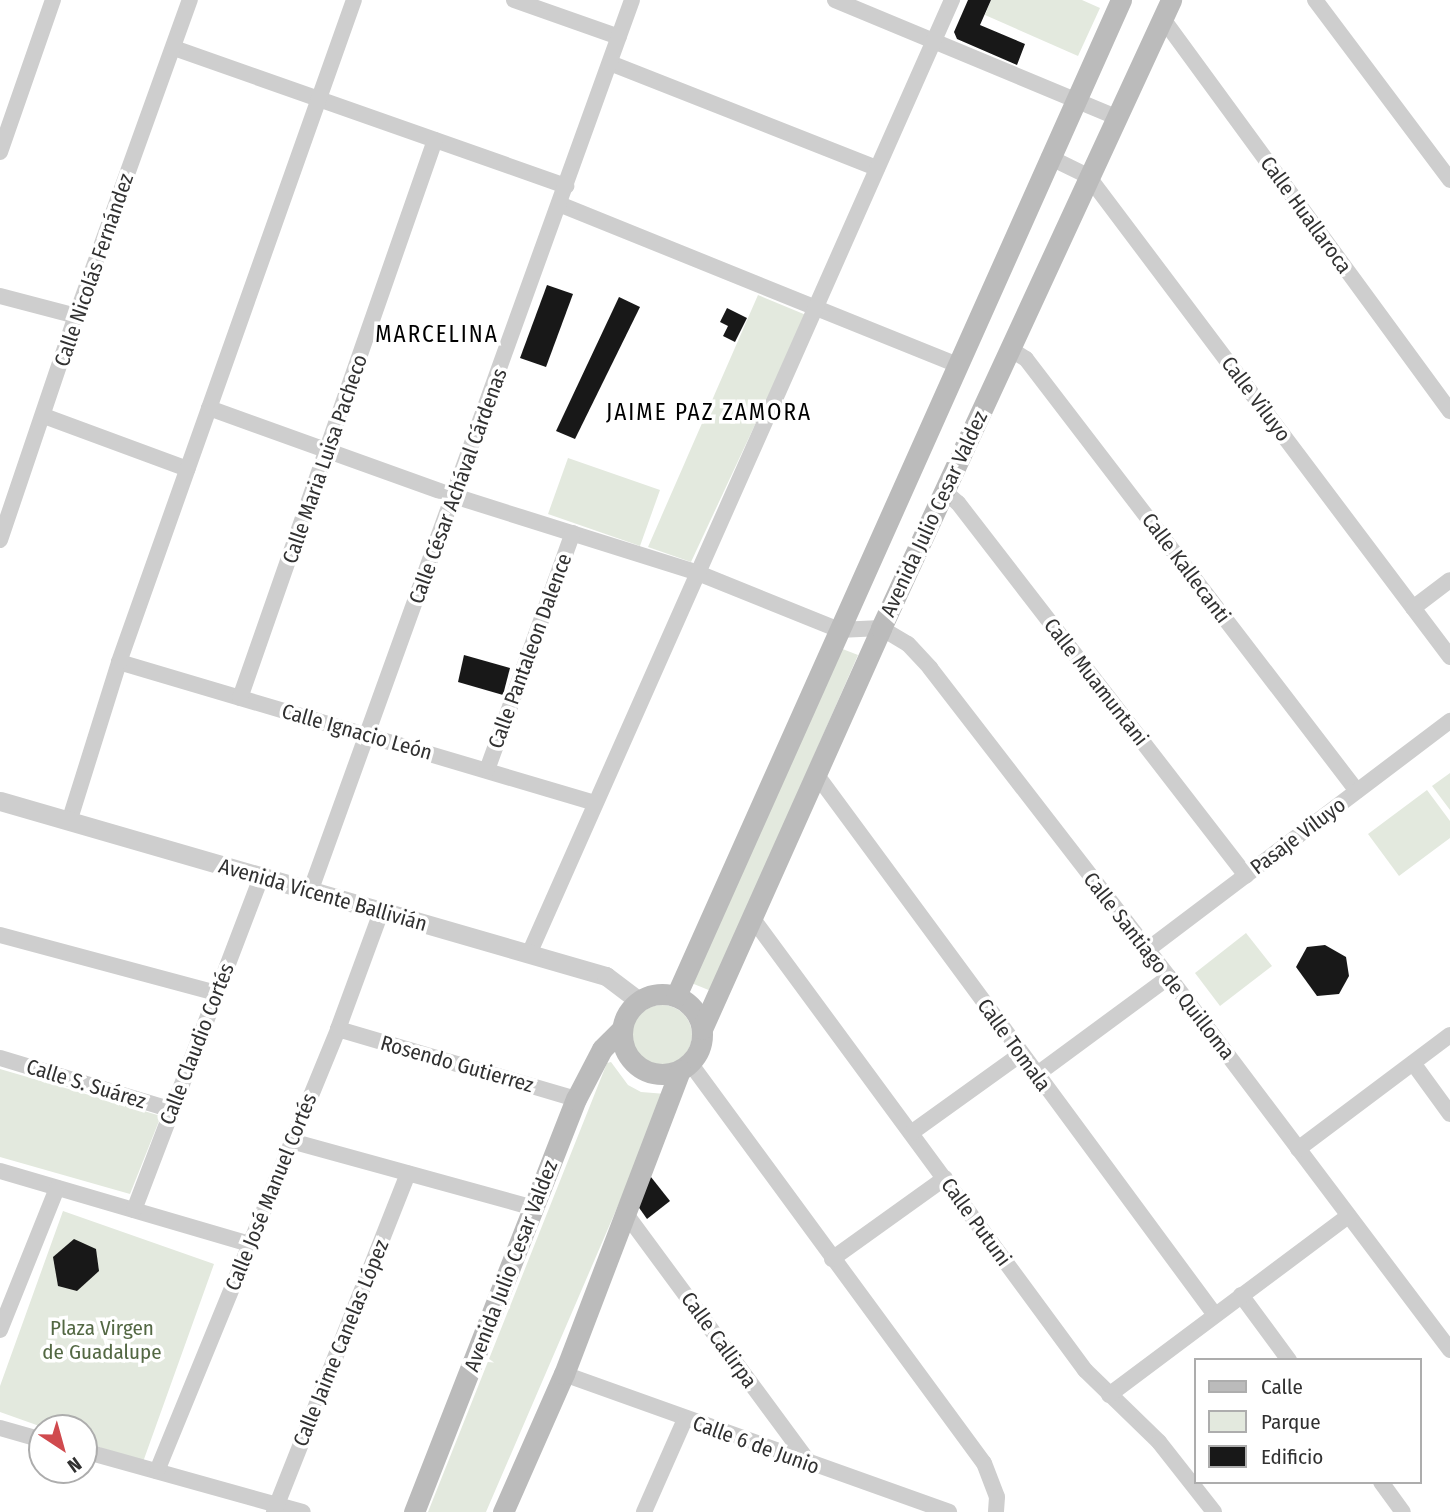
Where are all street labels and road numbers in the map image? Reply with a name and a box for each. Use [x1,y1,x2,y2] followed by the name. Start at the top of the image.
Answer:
[1255,151,1357,279] street label: Calle Huallaroca
[49,170,139,370] street label: Calle Nicolás Fernández
[277,351,373,567] street label: Calle Maria Luisa Pacheco
[1216,352,1296,446] street label: Calle Viluyo
[404,365,512,607] street label: Calle César Achával Cárdenas
[875,407,993,621] street label: Avenida Julio Cesar Valdez
[1136,508,1236,628] street label: Calle Kallecanti
[483,550,577,752] street label: Calle Pantaleon Dalence
[1038,613,1154,751] street label: Calle Muamuntani
[279,699,435,765] street label: Calle Ignacio León
[1246,792,1350,880] street label: Pasaje Viluyo
[216,853,430,937] street label: Avenida Vicente Ballivián
[1078,867,1240,1065] street label: Calle Santiago de Quilloma
[155,960,239,1128] street label: Calle Claudio Cortés
[972,994,1056,1096] street label: Calle Tomala
[378,1030,536,1098] street label: Rosendo Gutierrez
[23,1054,149,1114] street label: Calle S. Suárez
[220,1090,322,1294] street label: Calle José Manuel Cortés
[459,1157,563,1375] street label: Avenida Julio Cesar Valdez
[936,1173,1016,1271] street label: Calle Putuni
[288,1236,394,1450] street label: Calle Jaime Canelas López
[676,1287,762,1393] street label: Calle Callirpa
[689,1410,823,1480] street label: Calle 6 de Junio

